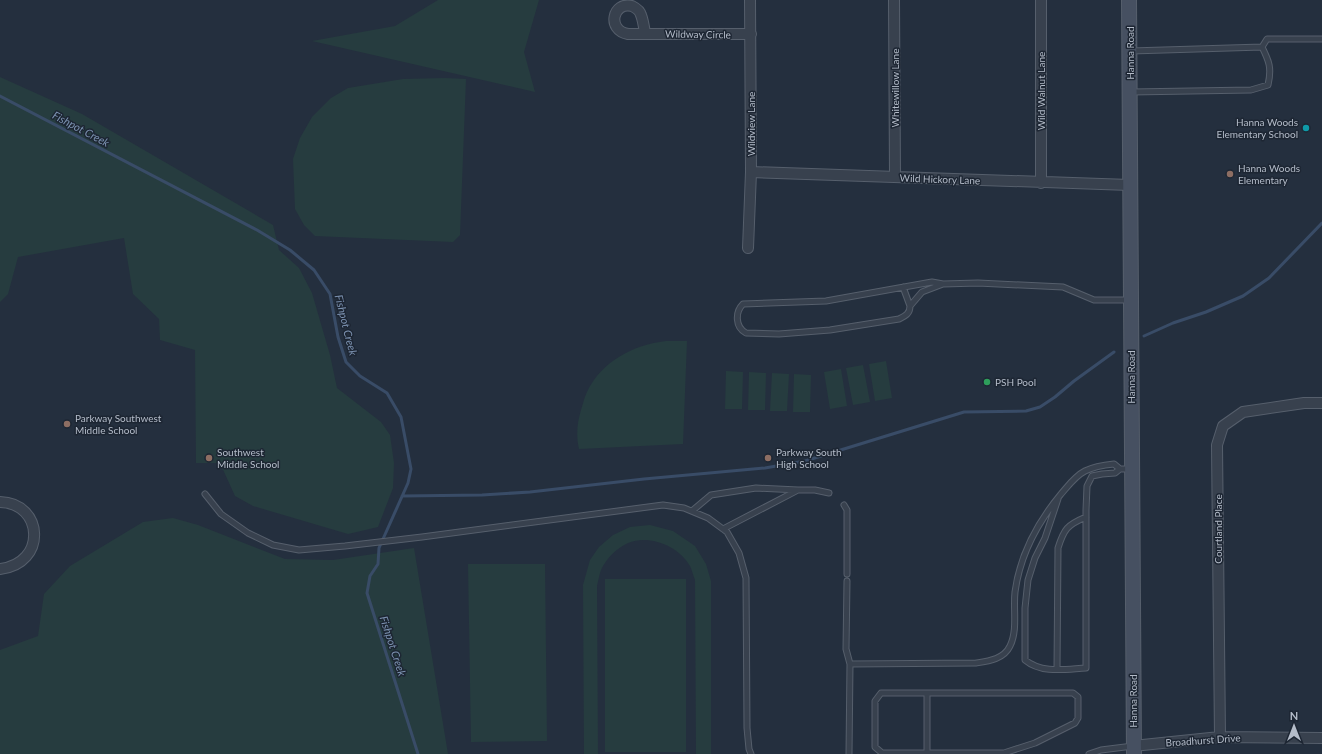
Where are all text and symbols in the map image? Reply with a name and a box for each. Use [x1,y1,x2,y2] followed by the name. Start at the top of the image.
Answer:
[1124,26,1136,80] street label: Hanna Road
[665,27,731,41] street label: Wildway Circle
[889,49,901,127] street label: Whitewillow Lane
[1035,52,1047,130] street label: Wild Walnut Lane
[745,92,757,156] street label: Wildview Lane
[51,108,113,149] water label: Fishpot Creek
[1216,116,1298,140] place label: Hanna Woods Elementary School
[1301,123,1311,133] marker: Hanna Woods Elementary School
[1238,162,1300,186] place label: Hanna Woods Elementary
[1225,169,1235,179] marker: Hanna Woods Elementary
[900,172,980,186] street label: Wild Hickory Lane
[333,293,361,358] water label: Fishpot Creek
[1125,350,1137,404] street label: Hanna Road
[995,376,1036,388] place label: PSH Pool
[982,377,992,387] marker: PSH Pool
[75,412,162,436] place label: Parkway Southwest Middle School
[62,419,72,429] marker: Parkway Southwest Middle School
[217,446,279,470] place label: Southwest Middle School
[776,446,841,470] place label: Parkway South High School
[204,453,214,463] marker: Southwest Middle School
[763,453,773,463] marker: Parkway South High School
[1212,494,1224,564] street label: Courtland Place
[378,614,410,678] water label: Fishpot Creek
[1127,674,1139,728] street label: Hanna Road
[1274,706,1314,746] north arrow
[1290,709,1298,722] text: N
[1165,731,1241,749] street label: Broadhurst Drive

